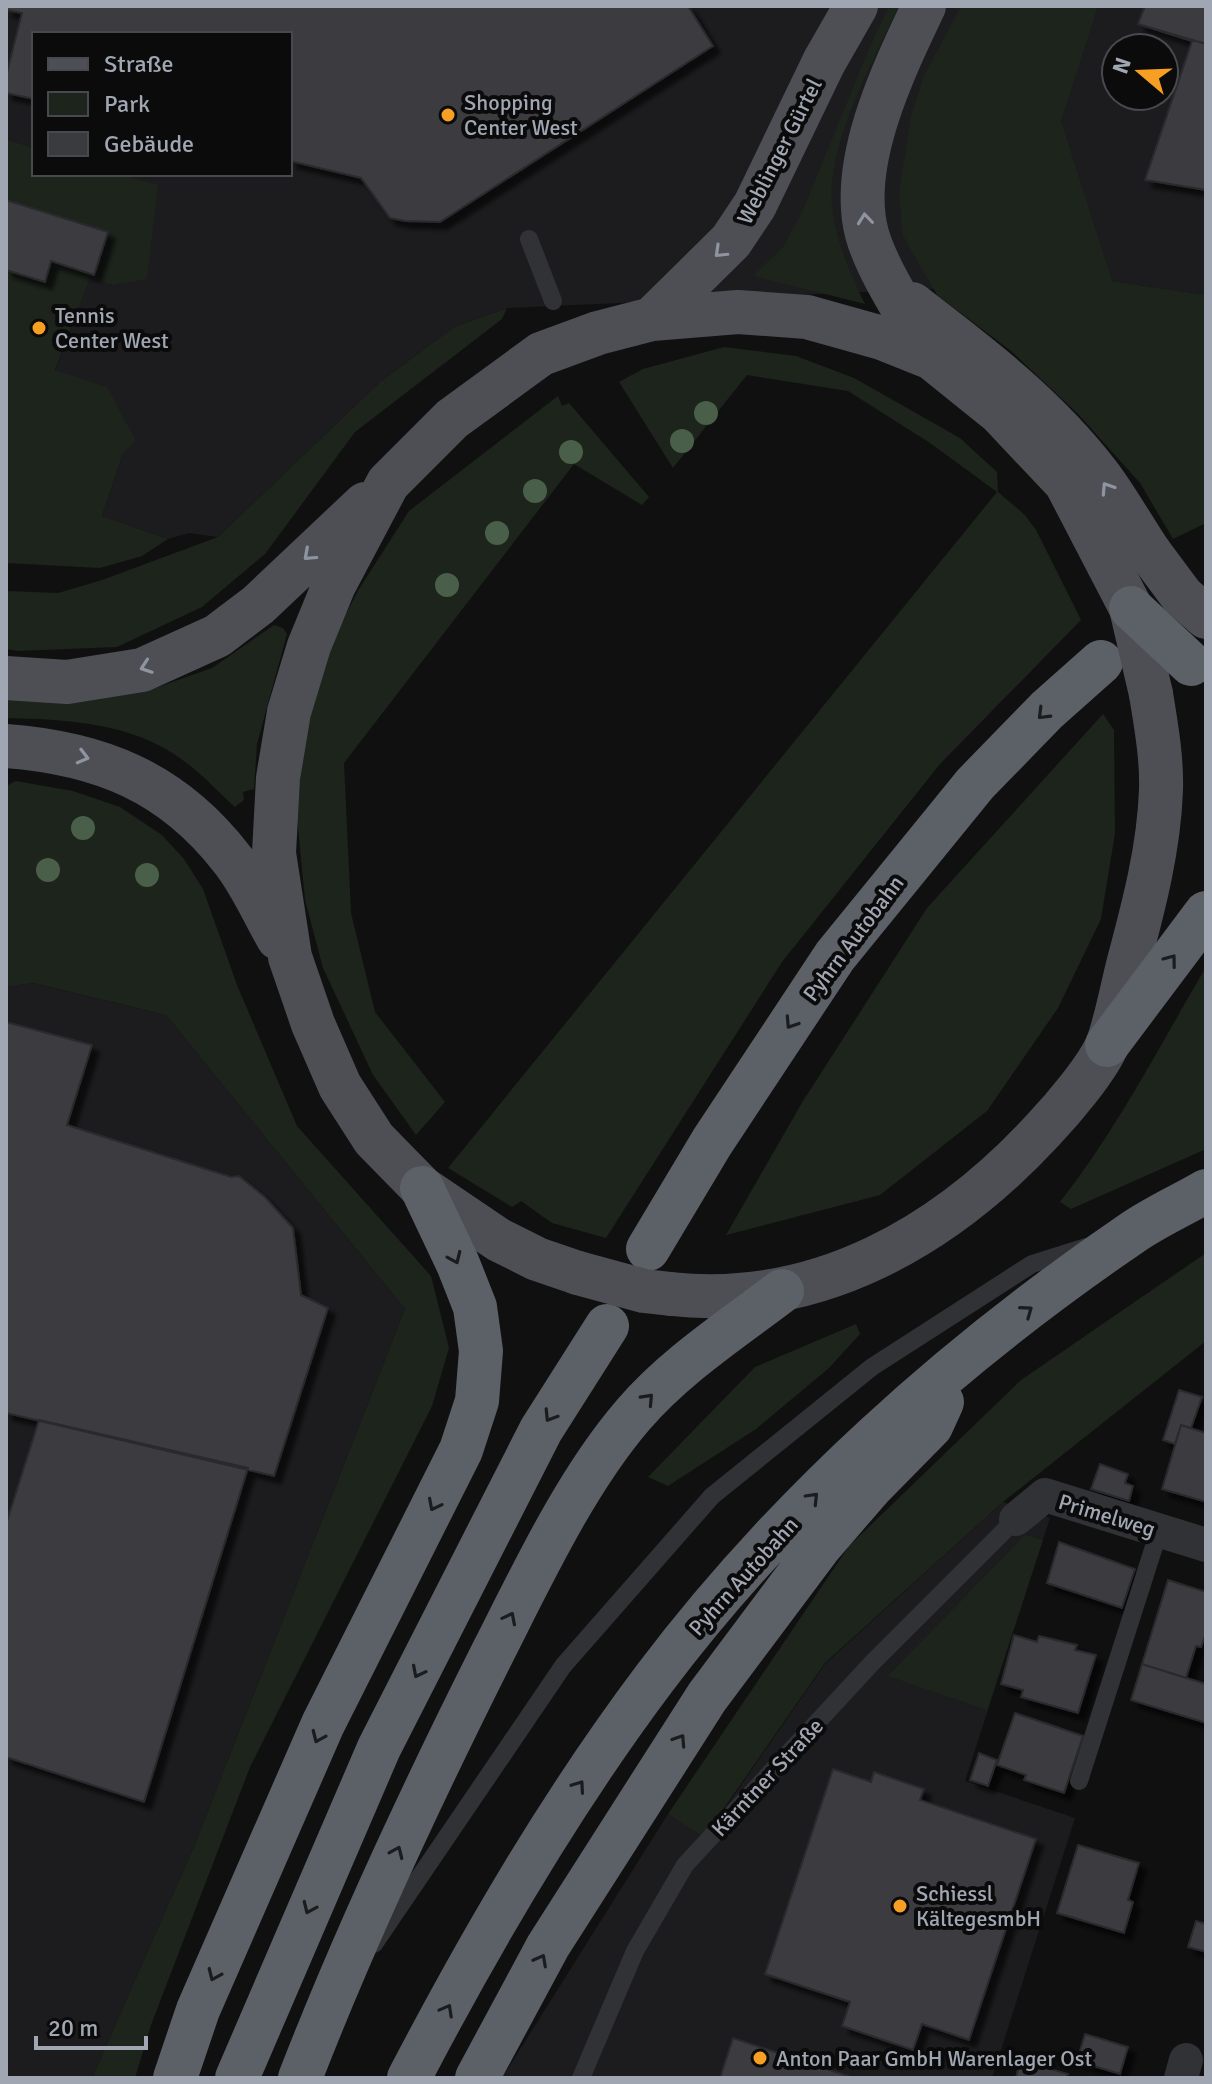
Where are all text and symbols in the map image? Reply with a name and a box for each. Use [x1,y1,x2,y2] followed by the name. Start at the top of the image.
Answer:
[32,32,292,176] legend
[1100,32,1180,112] north arrow
[104,49,174,79] text: Straße
[1106,54,1137,77] text: N
[731,74,828,229] street label: Weblinger Gürtel
[104,89,150,119] text: Park
[464,89,578,141] place label: Shopping Center West
[439,106,457,124] marker: Shopping Center West
[104,129,194,159] text: Gebäude
[857,212,874,225] one-way arrow
[715,243,729,257] one-way arrow
[55,302,169,354] place label: Tennis Center West
[30,319,48,337] marker: Tennis Center West
[1102,482,1117,497] one-way arrow
[304,545,319,559] one-way arrow
[140,657,154,674] one-way arrow
[1038,705,1052,719] one-way arrow
[75,748,89,765] one-way arrow
[797,870,910,1007] street label: Pyhrn Autobahn
[1161,954,1175,969] one-way arrow
[785,1014,800,1029] one-way arrow
[445,1250,461,1264] one-way arrow
[1018,1306,1033,1320] one-way arrow
[639,1393,653,1408] one-way arrow
[545,1407,560,1422] one-way arrow
[1055,1488,1158,1543] street label: Primelweg
[804,1493,818,1507] one-way arrow
[428,1496,443,1511] one-way arrow
[683,1511,804,1641] street label: Pyhrn Autobahn
[501,1612,516,1627] one-way arrow
[413,1663,428,1678] one-way arrow
[706,1713,829,1842] street label: Kärntner Straße
[311,1729,327,1743] one-way arrow
[670,1734,685,1749] one-way arrow
[569,1781,584,1795] one-way arrow
[387,1846,403,1860] one-way arrow
[916,1880,1041,1932] place label: Schiessl KältegesmbH
[891,1897,909,1915] marker: Schiessl KältegesmbH
[303,1899,319,1914] one-way arrow
[531,1953,546,1968] one-way arrow
[207,1967,223,1982] one-way arrow
[36,2000,146,2050] scale bar
[437,2004,453,2019] one-way arrow
[48,2013,98,2043] text: 20 m
[776,2045,1092,2072] place label: Anton Paar GmbH Warenlager Ost
[751,2049,769,2067] marker: Anton Paar GmbH Warenlager Ost

